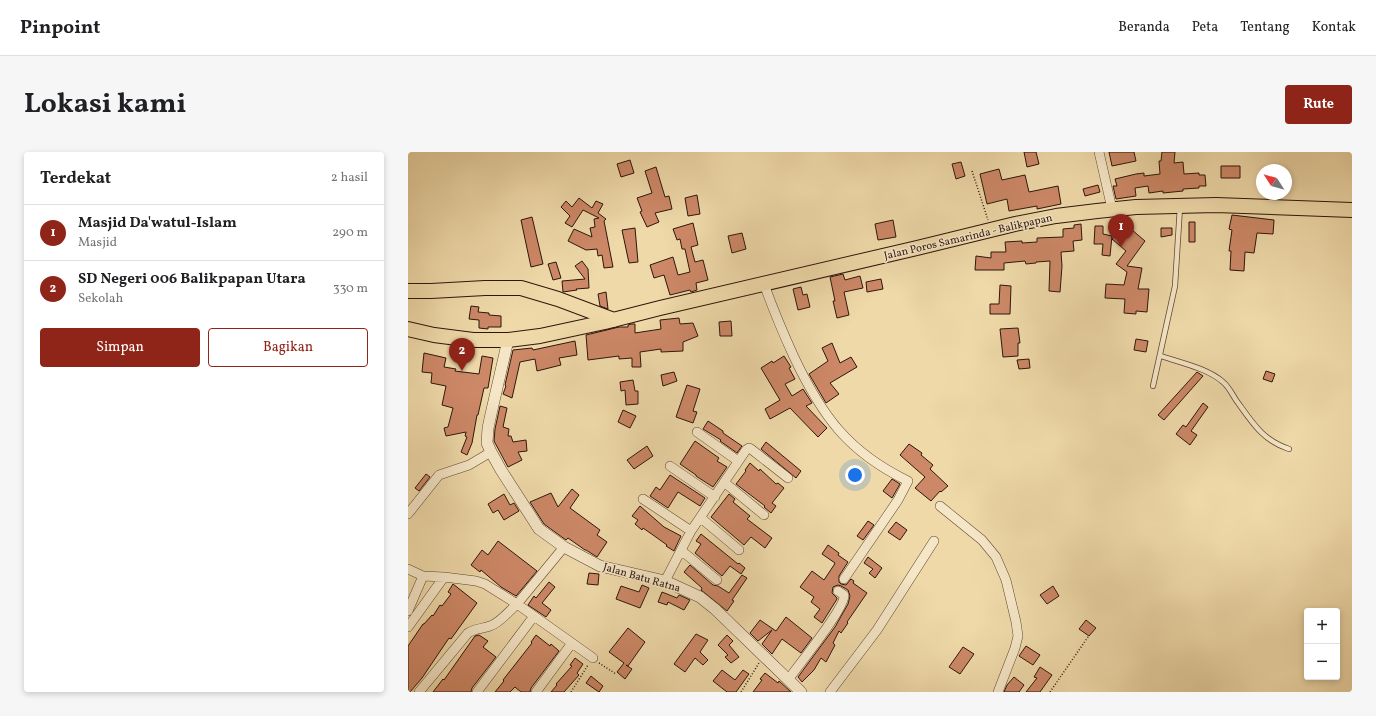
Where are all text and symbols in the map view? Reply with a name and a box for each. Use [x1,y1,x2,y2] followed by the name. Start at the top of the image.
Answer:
[20,15,100,41] text: Pinpoint
[1118,18,1170,37] text: Beranda
[1192,18,1218,37] text: Peta
[1240,18,1290,37] text: Tentang
[1312,18,1356,37] text: Kontak
[24,85,186,124] text: Lokasi kami
[1285,85,1352,124] button: Rute
[1256,164,1292,200] north arrow
[40,167,111,190] text: Terdekat
[331,169,368,187] text: 2 hasil
[883,211,1055,264] street label: Jalan Poros Samarinda - Balikpapan
[78,213,237,234] text: Masjid Da'watul-Islam
[1108,214,1134,247] pin: 1
[50,224,56,242] text: 1
[332,224,368,242] text: 290 m
[78,234,117,252] text: Masjid
[78,269,306,290] text: SD Negeri 006 Balikpapan Utara
[50,280,56,298] text: 2
[333,280,368,298] text: 330 m
[78,290,123,308] text: Sekolah
[40,328,200,367] button: Simpan
[208,328,368,367] button: Bagikan
[449,338,475,371] pin: 2
[845,465,865,485] your location
[601,560,683,597] street label: Jalan Batu Ratna
[1304,608,1340,680] map controls
[1304,608,1340,644] button: +
[1304,644,1340,680] button: −

